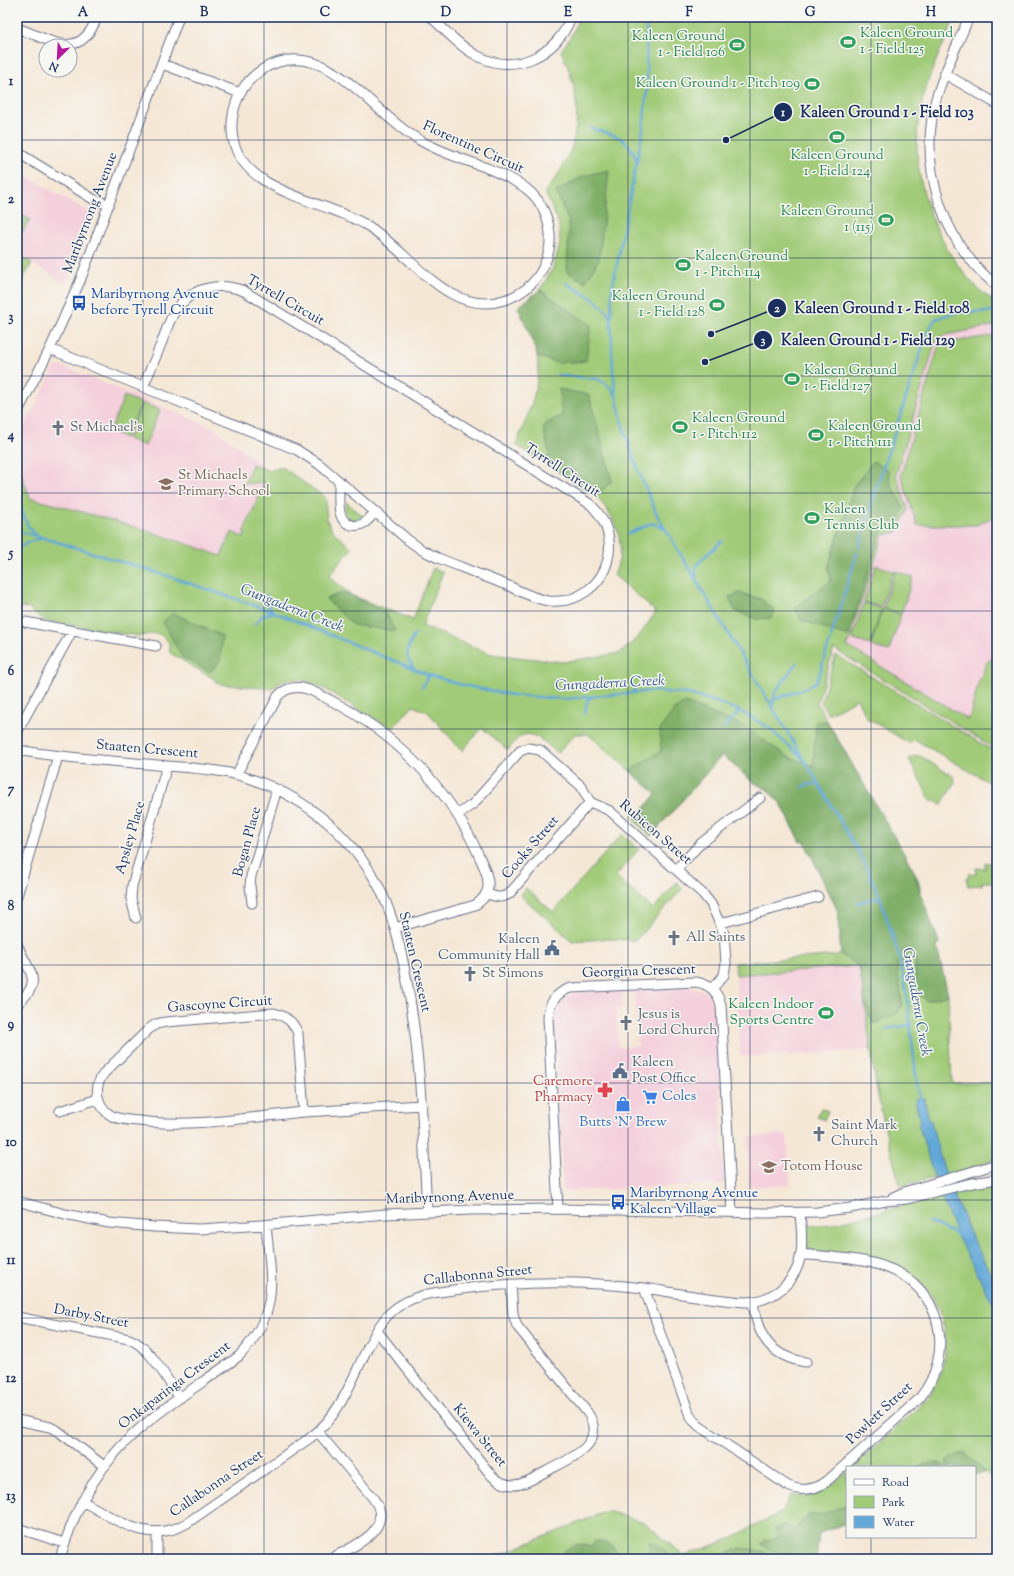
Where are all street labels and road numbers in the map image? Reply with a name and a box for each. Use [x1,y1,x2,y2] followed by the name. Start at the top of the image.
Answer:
[419,117,527,179] street label: Florentine Circuit
[59,150,123,276] street label: Maribyrnong Avenue
[242,271,328,331] street label: Tyrrell Circuit
[520,439,604,503] street label: Tyrrell Circuit
[95,736,199,764] street label: Staaten Crescent
[614,796,696,870] street label: Rubicon Street
[111,799,151,877] street label: Apsley Place
[229,805,267,879] street label: Bogan Place
[498,812,564,884] street label: Cooks Street
[393,910,435,1014] street label: Staaten Crescent
[582,960,696,984] street label: Georgina Crescent
[167,991,273,1019] street label: Gascoyne Circuit
[386,1186,514,1210] street label: Maribyrnong Avenue
[423,1260,534,1292] street label: Callabonna Street
[52,1300,130,1334] street label: Darby Street
[115,1337,235,1435] street label: Onkaparinga Crescent
[843,1378,918,1450] street label: Powlett Street
[447,1400,511,1472] street label: Kiewa Street
[166,1445,268,1523] street label: Callabonna Street

